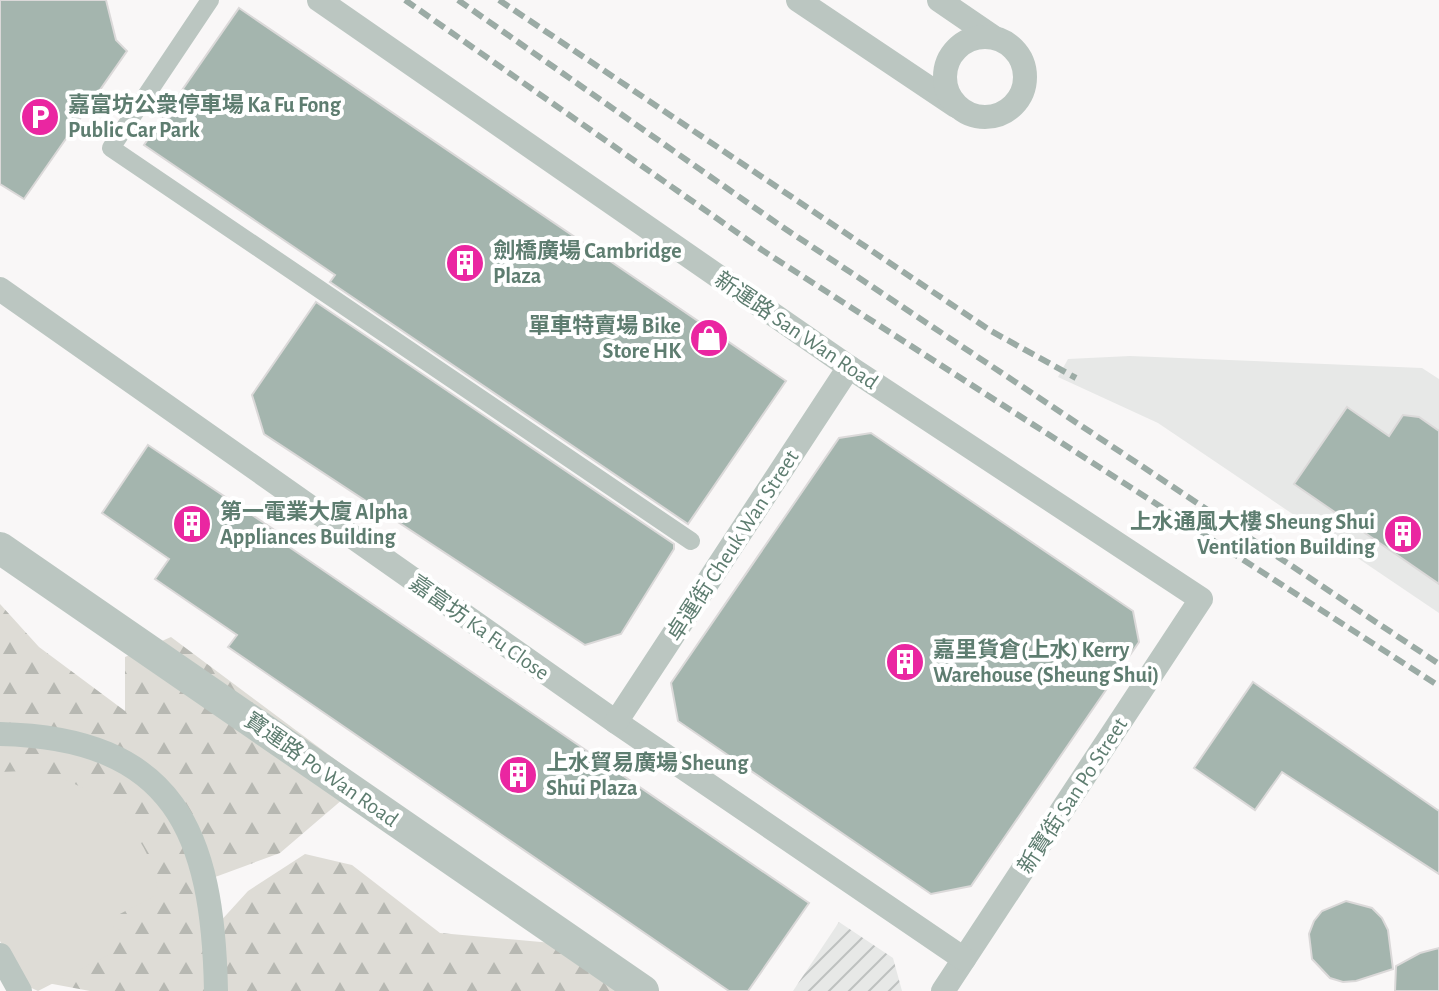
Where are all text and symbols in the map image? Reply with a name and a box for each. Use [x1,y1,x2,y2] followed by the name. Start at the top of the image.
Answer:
[68,93,342,141] place label: 嘉富坊公衆停車場 Ka Fu Fong Public Car Park
[19,96,61,138] parking icon: 嘉富坊公衆停車場 Ka Fu Fong Public Car Park
[493,239,682,287] place label: 劍橋廣場 Cambridge Plaza
[444,242,486,284] building icon: 劍橋廣場 Cambridge Plaza
[711,267,883,394] street label: 新運路 San Wan Road
[528,314,682,362] place label: 單車特賣場 Bike Store HK
[688,317,730,359] shop icon: 單車特賣場 Bike Store HK
[662,446,803,645] street label: 卓運街 Cheuk Wan Street
[220,500,409,548] place label: 第一電業大廈 Alpha Appliances Building
[171,503,213,545] building icon: 第一電業大廈 Alpha Appliances Building
[1130,510,1376,558] place label: 上水通風大樓 Sheung Shui Ventilation Building
[1382,513,1424,555] building icon: 上水通風大樓 Sheung Shui Ventilation Building
[406,571,554,684] street label: 嘉富坊 Ka Fu Close
[933,638,1159,686] place label: 嘉里貨倉(上水) Kerry Warehouse (Sheung Shui)
[884,641,926,683] building icon: 嘉里貨倉(上水) Kerry Warehouse (Sheung Shui)
[241,708,403,831] street label: 寶運路 Po Wan Road
[1013,713,1131,878] street label: 新寶街 San Po Street
[546,751,749,799] place label: 上水貿易廣場 Sheung Shui Plaza
[497,754,539,796] building icon: 上水貿易廣場 Sheung Shui Plaza

